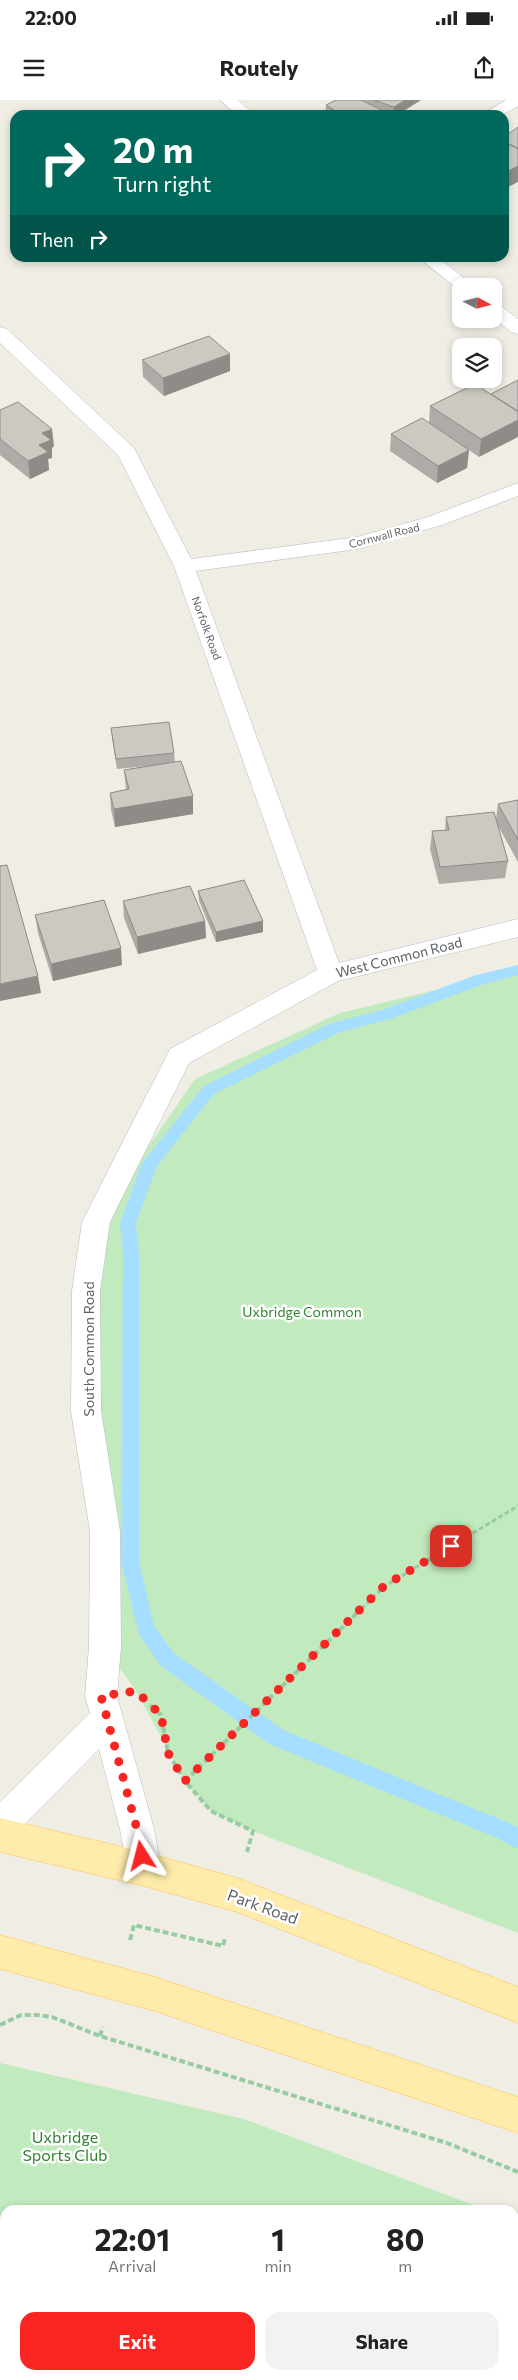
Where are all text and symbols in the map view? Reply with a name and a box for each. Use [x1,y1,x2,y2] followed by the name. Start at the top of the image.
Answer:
[25,6,77,29] text: 22:00
[20,54,48,82] icon: menu
[220,54,298,81] text: Routely
[470,54,498,82] icon: share
[113,127,193,170] text: 20 m
[30,130,95,195] icon: right
[113,170,211,197] text: Turn right
[84,225,112,253] icon: right
[30,228,74,251] text: Then
[452,278,502,328] north arrow
[452,278,502,388] map controls
[452,338,502,388] button: layers
[347,520,421,550] street label: Cornwall Road
[190,595,224,661] street label: Norfolk Road
[334,933,464,981] street label: West Common Road
[80,1282,97,1416] street label: South Common Road
[242,1303,362,1320] park label: Uxbridge Common
[430,1525,472,1567] pin
[437,1532,465,1560] icon: arrive
[115,1829,167,1881] position arrow
[225,1884,301,1928] street label: Park Road
[22,2127,108,2164] park label: Uxbridge Sports Club
[94,2220,170,2257] text: 22:01
[271,2220,285,2257] text: 1
[386,2220,425,2257] text: 80
[108,2256,156,2275] text: Arrival
[264,2256,292,2275] text: min
[398,2256,412,2275] text: m
[20,2312,255,2370] button: Exit
[265,2312,499,2370] button: Share

